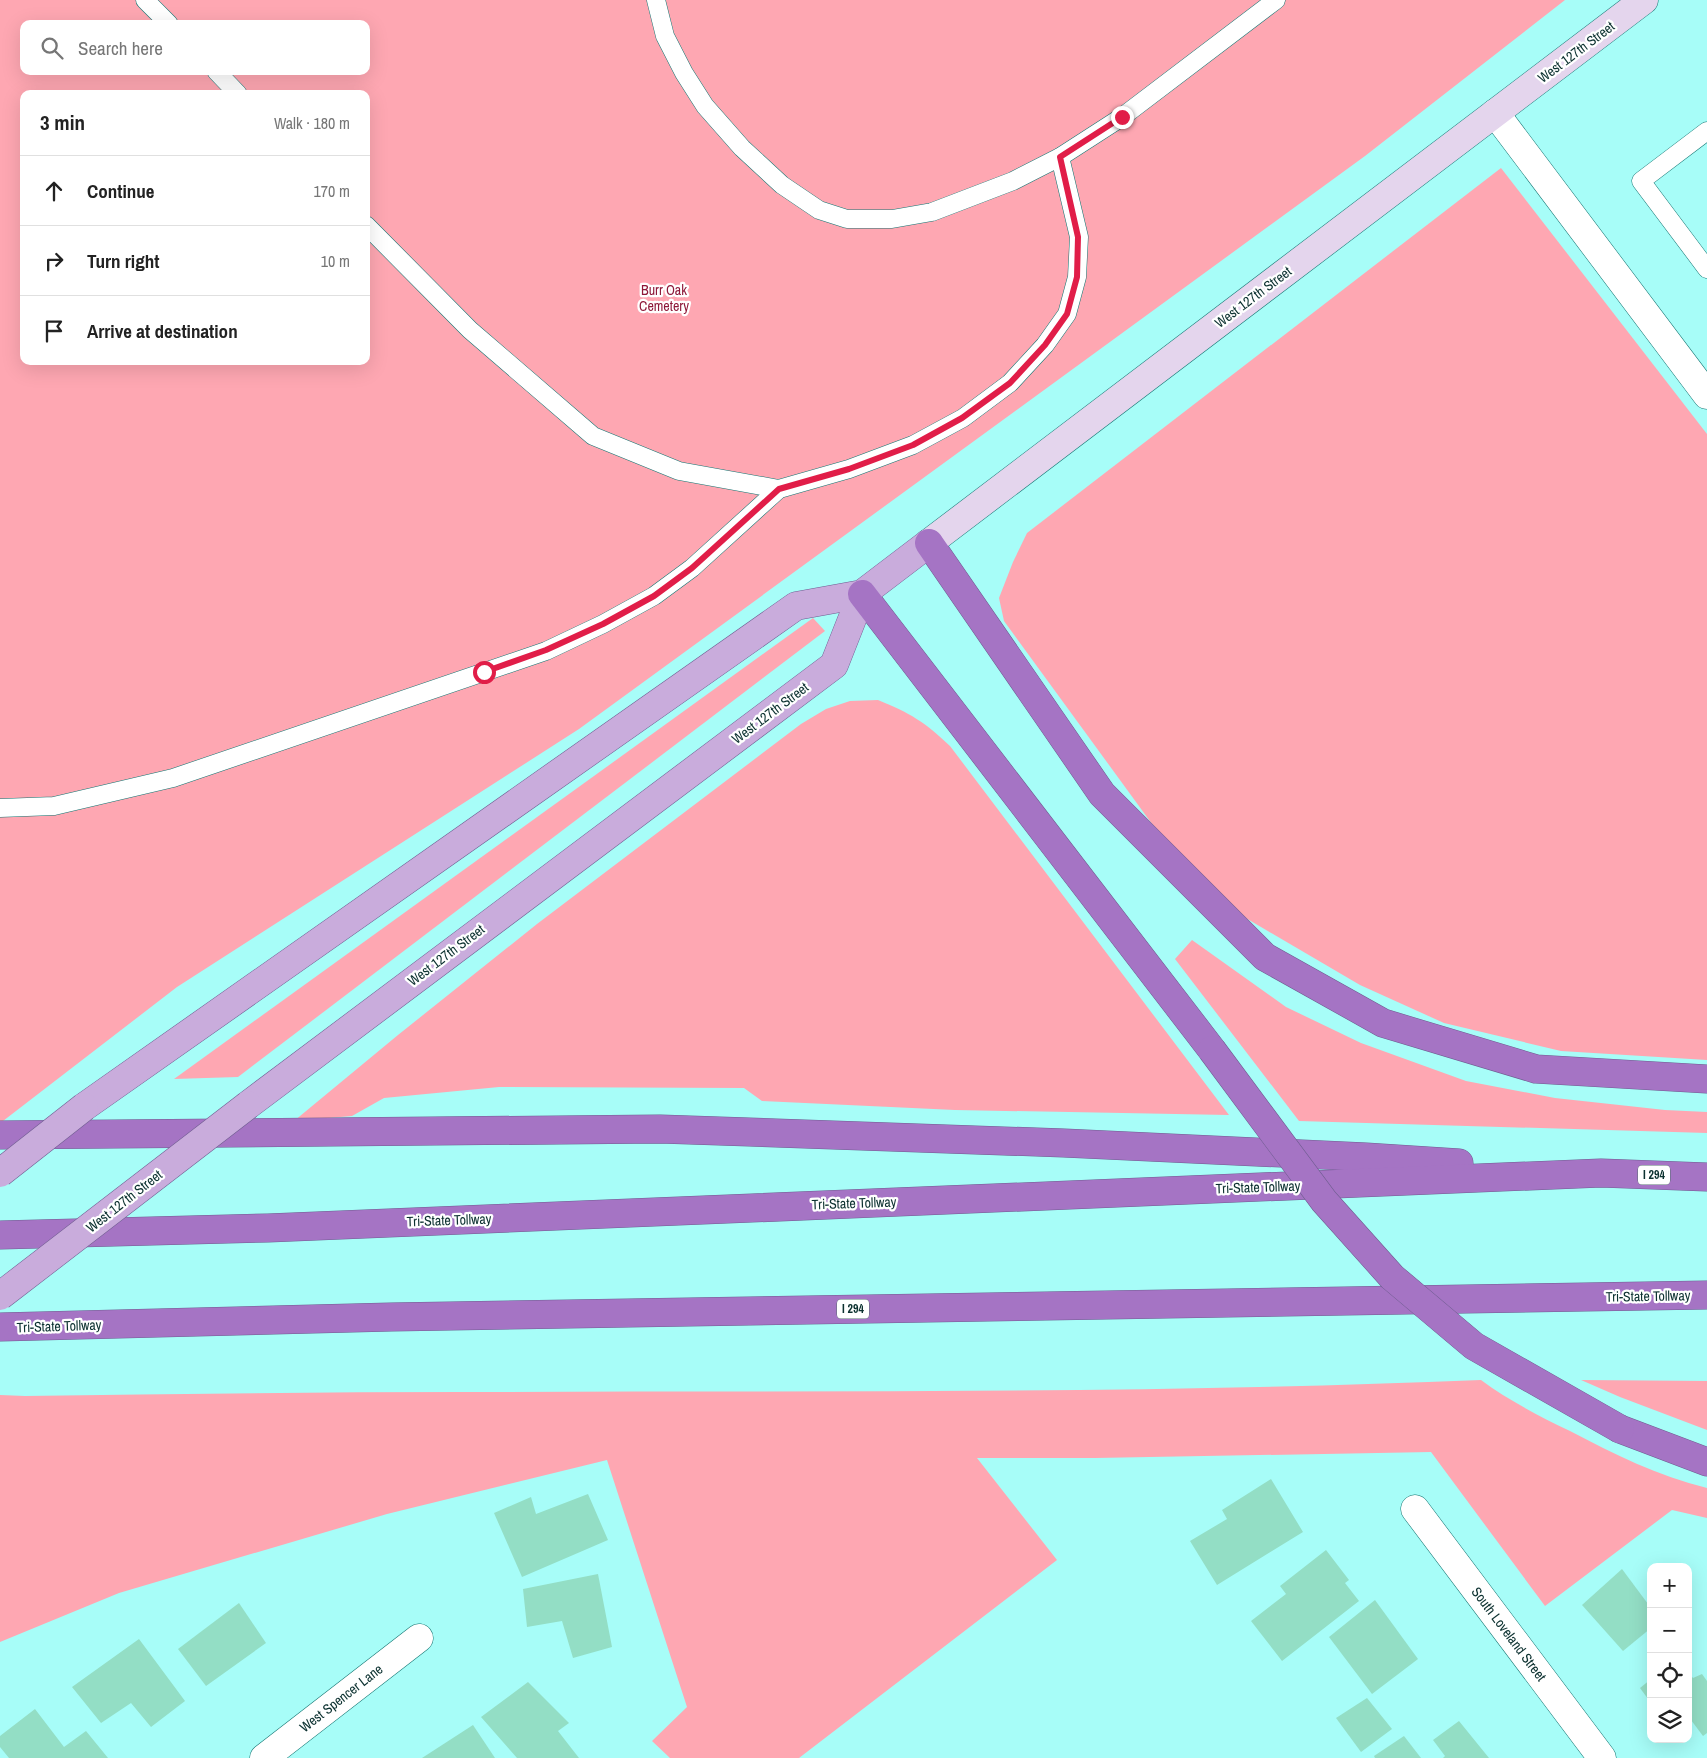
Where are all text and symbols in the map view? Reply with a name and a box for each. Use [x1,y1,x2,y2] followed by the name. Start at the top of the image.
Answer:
[1534,17,1618,87] street label: West 127th Street
[20,20,370,75] search box
[38,34,66,62] icon: search
[78,35,163,61] text: Search here
[1111,106,1134,129] route end
[40,108,85,137] text: 3 min
[274,112,350,134] text: Walk · 180 m
[40,177,68,205] icon: ahead
[87,178,155,204] text: Continue
[314,180,350,202] text: 170 m
[40,247,68,275] icon: right
[87,248,159,274] text: Turn right
[321,250,350,272] text: 10 m
[1211,262,1295,332] street label: West 127th Street
[639,281,689,315] park label: Burr Oak Cemetery
[40,317,68,345] icon: arrive
[87,318,238,344] text: Arrive at destination
[473,661,496,684] route start
[728,678,812,748] street label: West 127th Street
[404,920,488,990] street label: West 127th Street
[82,1166,166,1236] street label: West 127th Street
[1638,1166,1670,1184] road number: I 294
[1215,1177,1301,1197] street label: Tri-State Tollway
[811,1193,897,1213] street label: Tri-State Tollway
[406,1210,492,1230] street label: Tri-State Tollway
[1605,1286,1691,1306] street label: Tri-State Tollway
[837,1300,869,1318] road number: I 294
[16,1316,102,1336] street label: Tri-State Tollway
[1647,1563,1692,1743] map controls
[1647,1563,1692,1608] button: +
[1468,1583,1550,1685] street label: South Loveland Street
[1647,1608,1692,1653] button: −
[1647,1653,1692,1698] button: locate
[296,1660,386,1736] street label: West Spencer Lane
[1647,1698,1692,1743] button: layers

